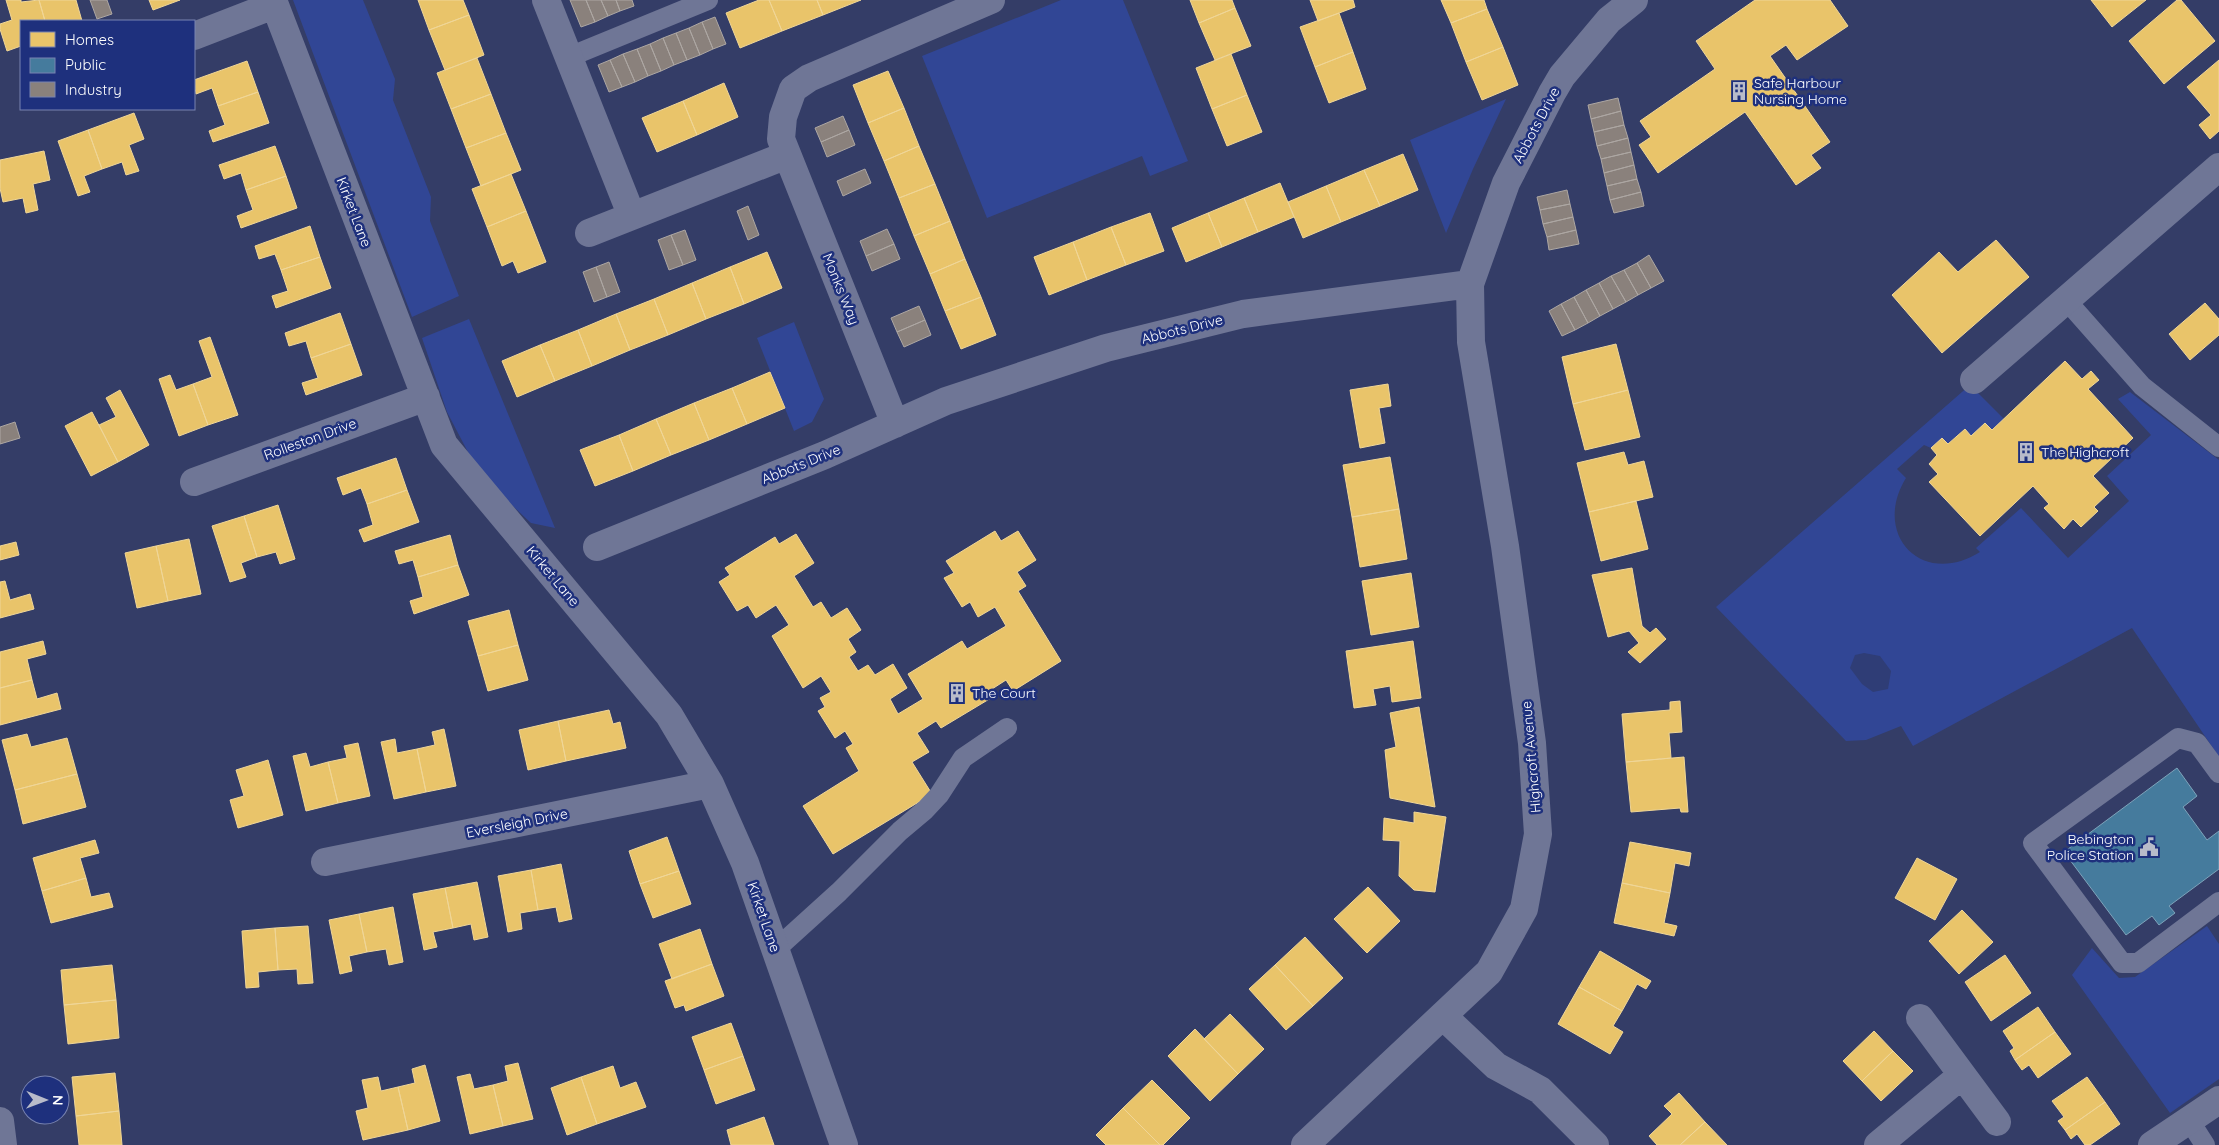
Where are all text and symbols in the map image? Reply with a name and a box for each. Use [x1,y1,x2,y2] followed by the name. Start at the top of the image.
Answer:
[20,20,195,110] legend
[65,30,114,49] text: Homes
[65,55,106,74] text: Public
[1754,74,1847,108] place label: Safe Harbour Nursing Home
[65,80,122,99] text: Industry
[1728,80,1750,102] building icon: Safe Harbour Nursing Home
[1508,84,1564,166] street label: Abbots Drive
[332,174,376,250] street label: Kirket Lane
[818,250,864,328] street label: Monks Way
[1139,310,1225,348] street label: Abbots Drive
[261,414,359,464] street label: Rolleston Drive
[759,440,843,488] street label: Abbots Drive
[2015,441,2037,463] building icon: The Highcroft
[2041,443,2130,461] place label: The Highcroft
[523,542,584,610] street label: Kirket Lane
[946,682,968,704] building icon: The Court
[972,684,1036,702] place label: The Court
[1517,700,1545,814] street label: Highcroft Avenue
[465,804,569,842] street label: Eversleigh Drive
[2047,830,2134,864] place label: Bebington Police Station
[2138,836,2160,858] public building icon: Bebington Police Station
[744,879,784,955] street label: Kirket Lane
[20,1075,70,1125] north arrow
[49,1095,67,1106] text: N

